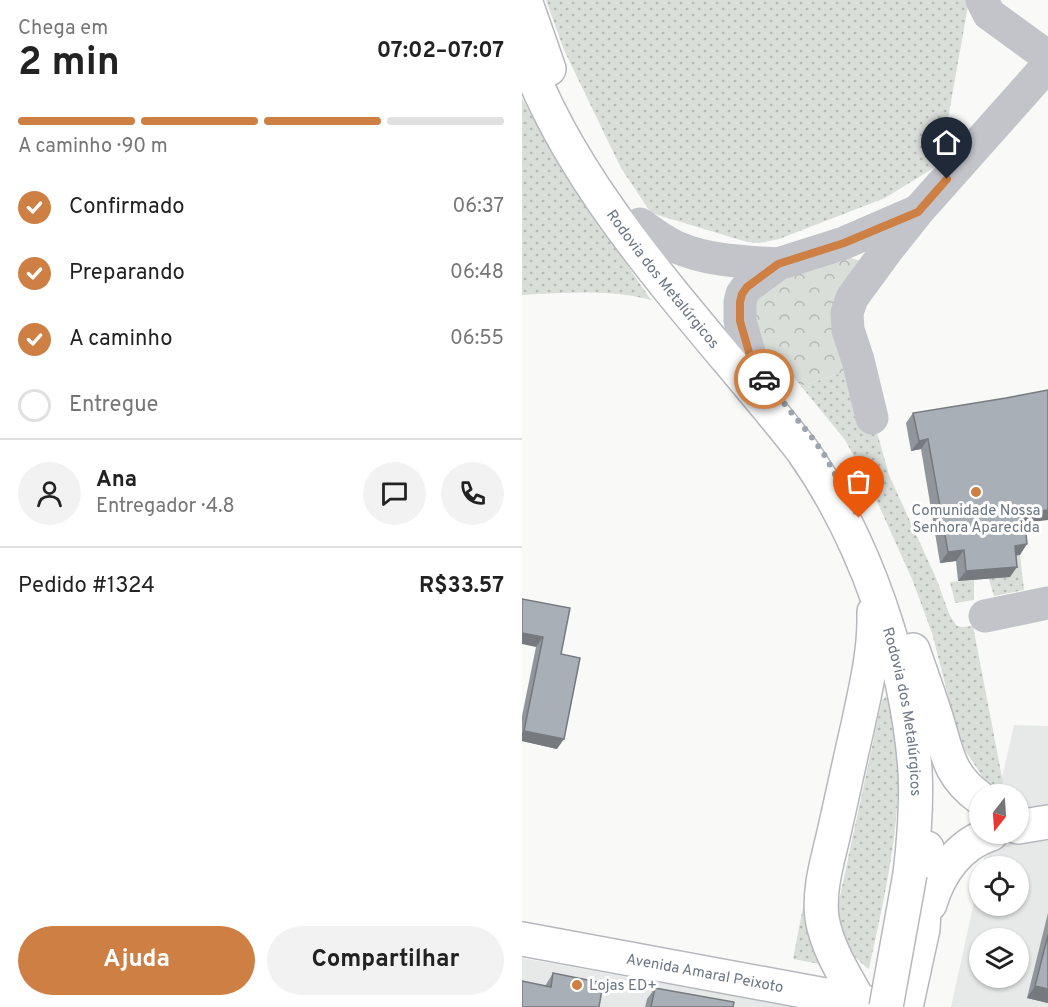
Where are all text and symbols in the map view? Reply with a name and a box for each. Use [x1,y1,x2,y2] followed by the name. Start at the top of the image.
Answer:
[18,16,108,42] text: Chega em
[377,38,504,65] text: 07:02–07:07
[18,40,120,89] text: 2 min
[921,117,972,179] pin
[930,126,963,159] icon: home
[18,134,168,160] text: A caminho · 90 m
[18,191,51,224] icon: check
[69,194,185,221] text: Confirmado
[452,194,504,220] text: 06:37
[601,207,723,353] street label: Rodovia dos Metalúrgicos
[18,257,51,290] icon: check
[69,260,185,287] text: Preparando
[450,260,504,286] text: 06:48
[18,323,51,356] icon: check
[69,326,172,353] text: A caminho
[450,326,504,352] text: 06:55
[734,349,794,409] courier
[748,363,781,396] icon: car
[69,392,158,419] text: Entregue
[833,456,884,518] pin
[18,462,81,525] button: person
[363,462,426,525] button: chat
[441,462,504,525] button: phone
[842,465,875,498] icon: bag
[96,467,137,494] text: Ana
[969,485,983,499] marker: Comunidade Nossa Senhora Aparecida
[96,494,235,520] text: Entregador · 4.8
[912,502,1040,538] place label: Comunidade Nossa Senhora Aparecida
[18,573,155,600] text: Pedido #1324
[419,573,504,600] text: R$33.57
[877,625,924,796] street label: Rodovia dos Metalúrgicos
[969,784,1029,844] north arrow
[969,784,1029,988] map controls
[969,856,1029,916] button: locate
[18,926,255,995] button: Ajuda
[267,926,504,995] button: Compartilhar
[969,928,1029,988] button: layers
[624,950,785,998] street label: Avenida Amaral Peixoto
[589,977,657,996] place label: Lojas ED+
[570,978,584,992] marker: Lojas ED+

